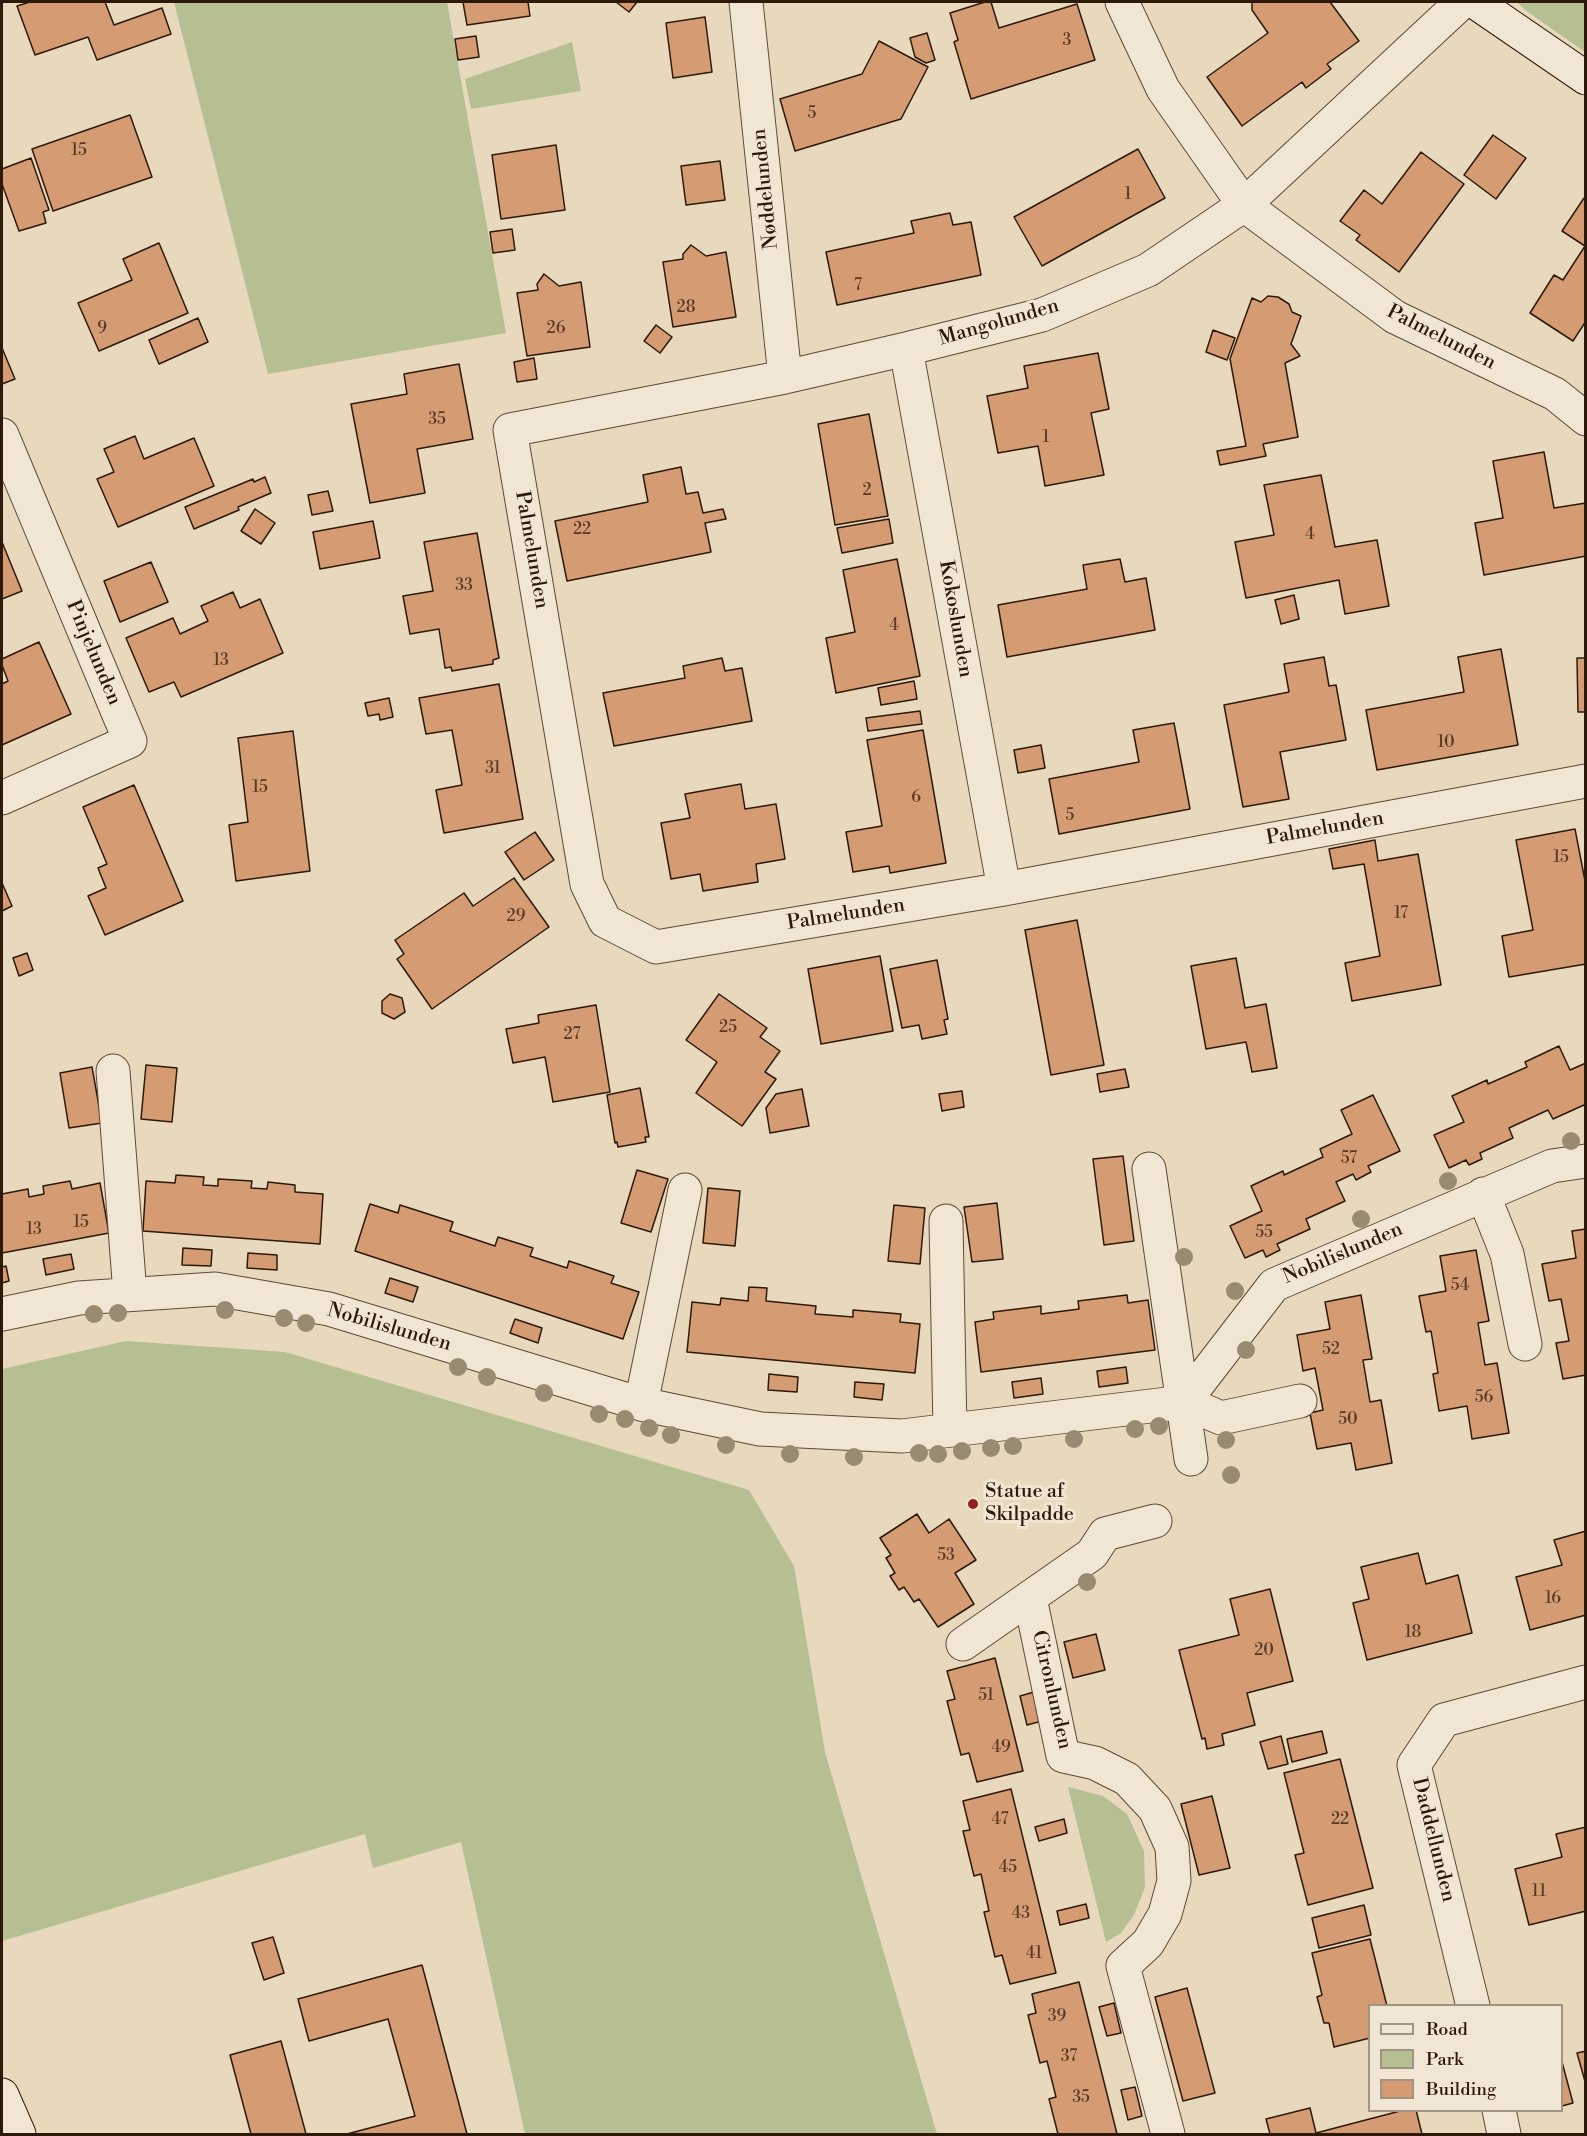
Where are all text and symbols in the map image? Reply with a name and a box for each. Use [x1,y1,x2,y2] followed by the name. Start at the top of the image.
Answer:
[1063,31,1071,51] house number: 3
[808,104,816,124] house number: 5
[748,127,784,251] street label: Nøddelunden
[71,141,87,161] house number: 15
[1125,185,1131,205] house number: 1
[854,276,862,296] house number: 7
[936,294,1062,352] street label: Mangolunden
[677,298,695,318] house number: 28
[1383,300,1499,376] street label: Palmelunden
[97,319,107,339] house number: 9
[547,319,565,339] house number: 26
[428,410,446,430] house number: 35
[1043,428,1049,448] house number: 1
[862,481,872,501] house number: 2
[509,489,553,611] street label: Palmelunden
[573,520,591,540] house number: 22
[1305,525,1315,545] house number: 4
[933,559,977,679] street label: Kokoslunden
[455,576,473,596] house number: 33
[60,597,126,709] street label: Pinjelunden
[889,616,899,636] house number: 4
[213,651,229,671] house number: 13
[1438,733,1454,753] house number: 10
[485,759,501,779] house number: 31
[252,778,268,798] house number: 15
[911,788,921,808] house number: 6
[1066,806,1074,826] house number: 5
[1264,807,1386,851] street label: Palmelunden
[1553,848,1569,868] house number: 15
[785,894,907,936] street label: Palmelunden
[1394,904,1408,924] house number: 17
[507,907,525,927] house number: 29
[719,1018,737,1038] house number: 25
[563,1025,581,1045] house number: 27
[1341,1149,1357,1169] house number: 57
[73,1213,89,1233] house number: 15
[1280,1218,1406,1290] street label: Nobilislunden
[26,1220,42,1240] house number: 13
[1255,1223,1273,1243] house number: 55
[1451,1276,1469,1296] house number: 54
[324,1299,454,1357] street label: Nobilislunden
[1322,1340,1340,1360] house number: 52
[1475,1388,1493,1408] house number: 56
[1338,1410,1358,1430] house number: 50
[985,1480,1074,1527] place label: Statue af Skilpadde
[966,1497,980,1511] marker: Statue af Skilpadde
[937,1546,955,1566] house number: 53
[1545,1589,1561,1609] house number: 16
[1405,1623,1421,1643] house number: 18
[1026,1628,1076,1752] street label: Citronlunden
[1254,1641,1274,1661] house number: 20
[978,1686,994,1706] house number: 51
[991,1738,1011,1758] house number: 49
[1406,1775,1460,1905] street label: Daddellunden
[992,1810,1008,1830] house number: 47
[1331,1810,1349,1830] house number: 22
[999,1858,1017,1878] house number: 45
[1532,1882,1546,1902] house number: 11
[1012,1904,1030,1924] house number: 43
[1026,1944,1042,1964] house number: 41
[1368,2004,1563,2112] legend
[1048,2007,1066,2027] house number: 39
[1426,2018,1468,2041] text: Road
[1061,2047,1077,2067] house number: 37
[1426,2048,1463,2071] text: Park
[1426,2078,1496,2101] text: Building
[1072,2088,1090,2108] house number: 35

